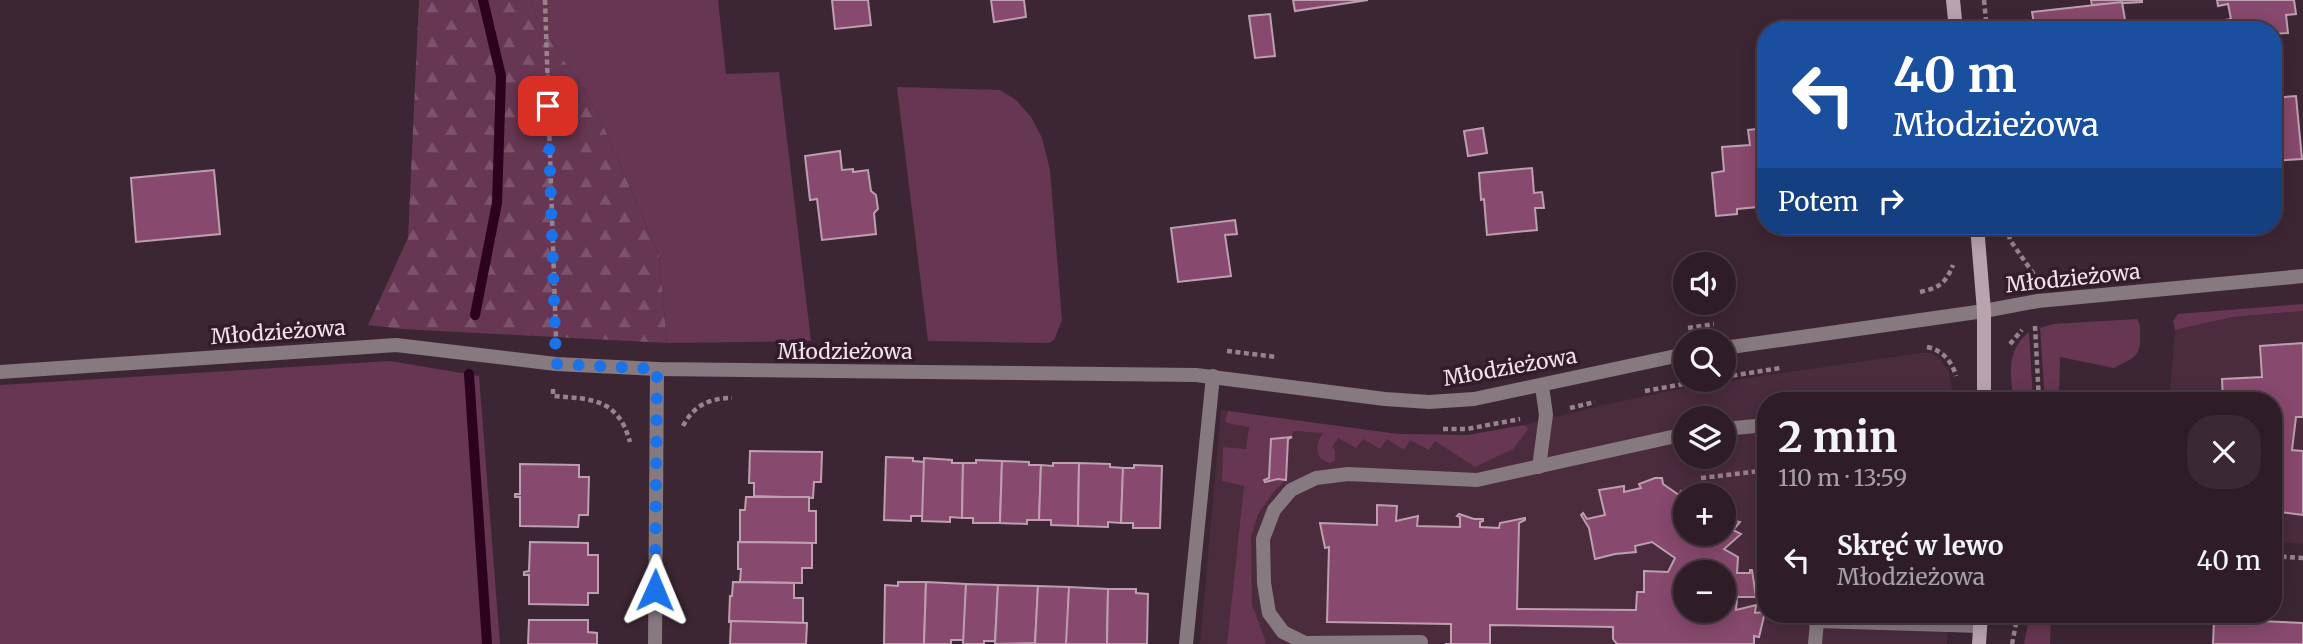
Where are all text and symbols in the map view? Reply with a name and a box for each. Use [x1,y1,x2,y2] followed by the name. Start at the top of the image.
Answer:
[1893,44,2017,105] text: 40 m
[1778,49,1869,140] icon: left
[518,76,578,136] pin
[529,87,567,125] icon: arrive
[1893,105,2099,145] text: Młodzieżowa
[1872,182,1910,220] icon: right
[1778,185,1858,218] text: Potem
[1673,252,1736,623] map controls
[1673,252,1736,315] button: sound
[2004,258,2142,298] street label: Młodzieżowa
[210,314,346,350] street label: Młodzieżowa
[1673,329,1736,392] button: search
[777,338,913,365] street label: Młodzieżowa
[1441,342,1579,392] street label: Młodzieżowa
[1673,406,1736,469] button: layers
[1778,411,1898,463] text: 2 min
[2187,415,2261,489] button: close
[1778,463,1907,492] text: 110 m · 13:59
[1673,483,1736,546] button: +
[1837,529,2004,562] text: Skręć w lewo
[1778,541,1816,579] icon: left
[2197,544,2261,577] text: 40 m
[618,553,692,627] position arrow
[1673,560,1736,623] button: −
[1837,562,1985,591] text: Młodzieżowa

